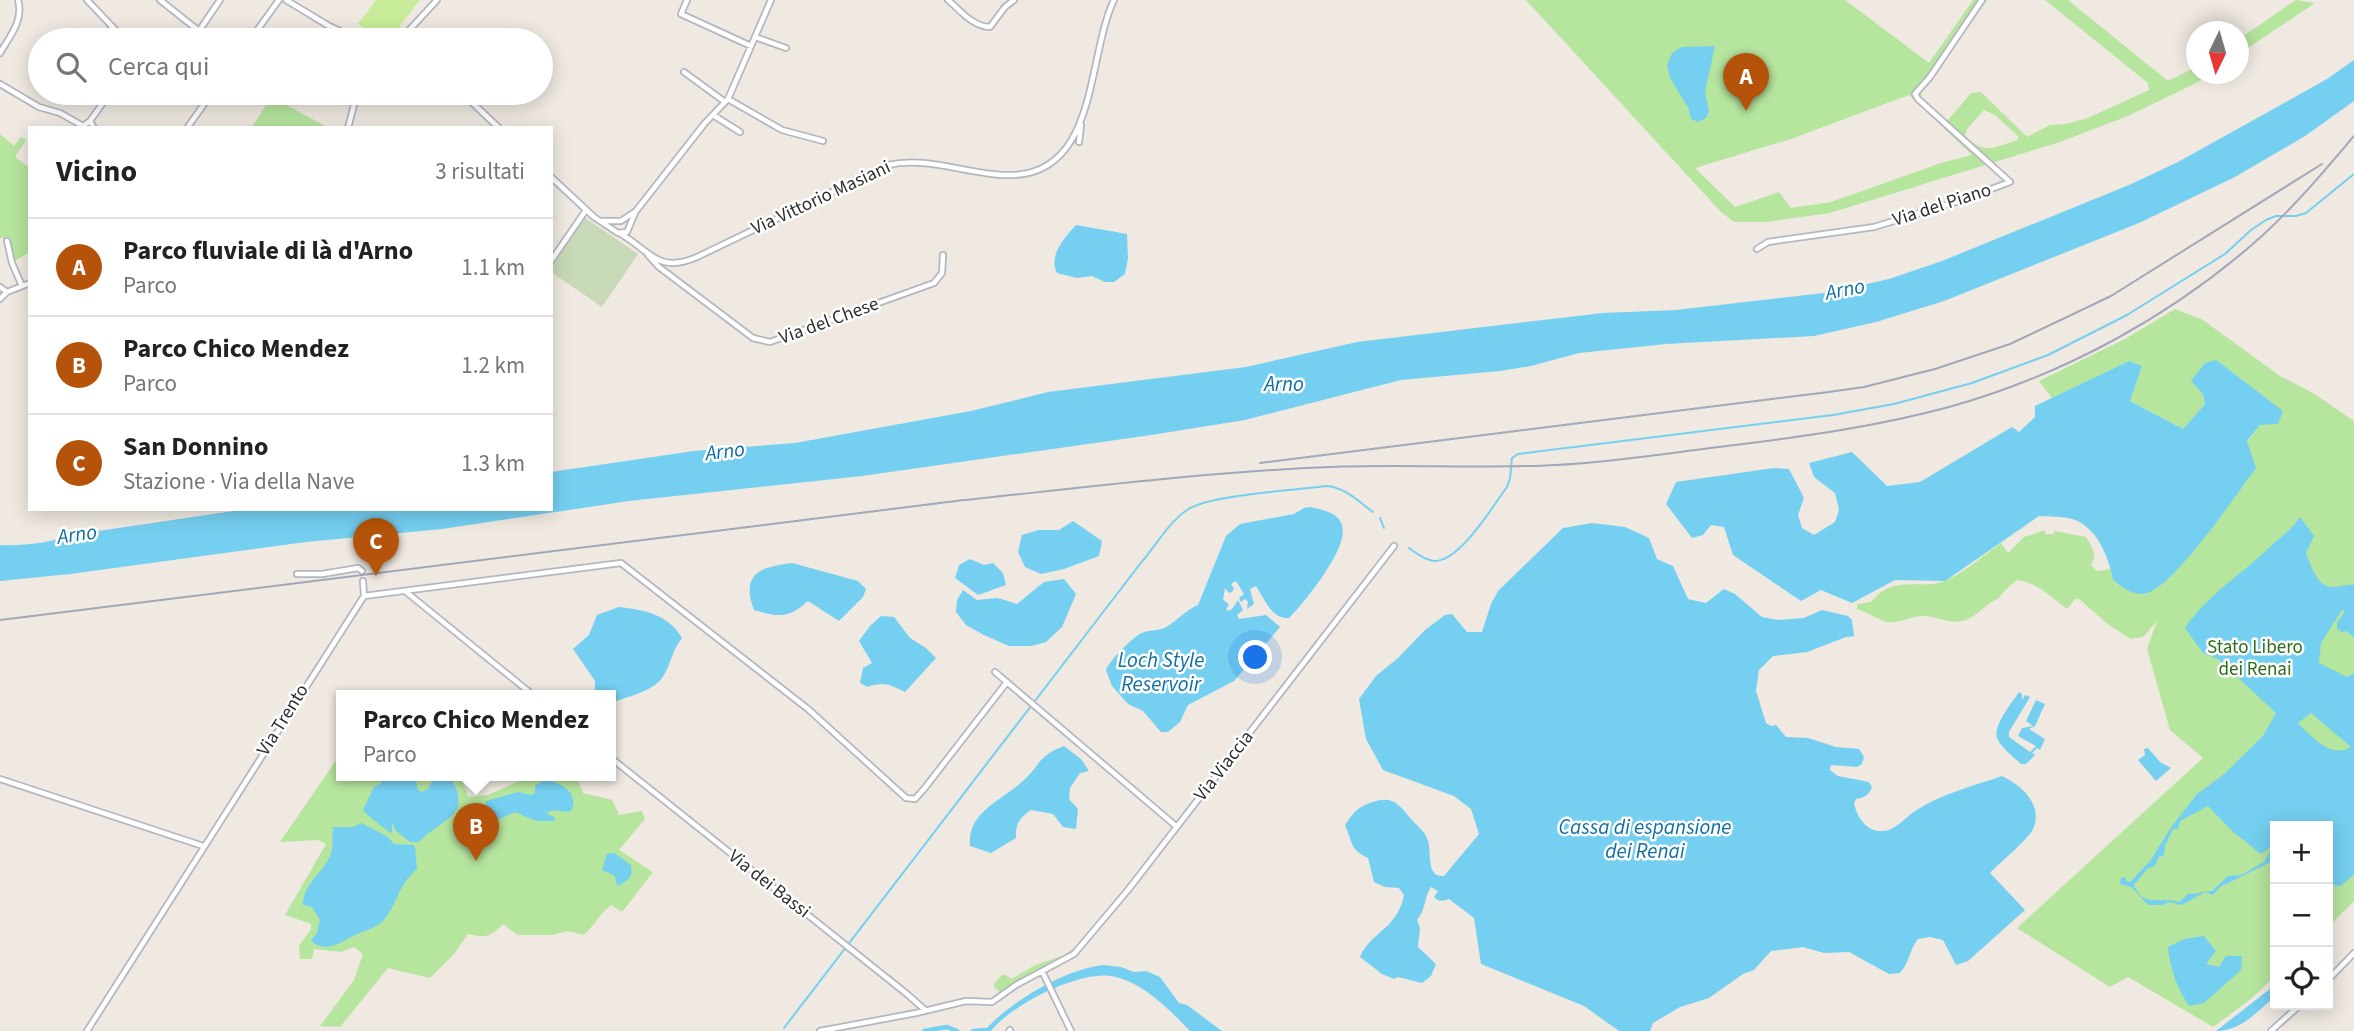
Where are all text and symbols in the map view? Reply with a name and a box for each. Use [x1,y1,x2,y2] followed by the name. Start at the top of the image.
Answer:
[2186,21,2249,84] north arrow
[28,28,553,105] search box
[52,48,90,86] icon: search
[108,48,209,85] text: Cerca qui
[1723,53,1769,111] pin: A
[56,150,137,193] text: Vicino
[747,154,895,242] street label: Via Vittorio Masiani
[435,155,525,188] text: 3 risultati
[1889,176,1995,234] street label: Via del Piano
[123,232,413,269] text: Parco fluviale di là d'Arno
[72,251,86,284] text: A
[461,251,525,284] text: 1.1 km
[123,269,177,302] text: Parco
[1821,270,1867,308] water label: Arno
[775,290,883,352] street label: Via del Chese
[123,330,349,367] text: Parco Chico Mendez
[72,349,86,382] text: B
[461,349,525,382] text: 1.2 km
[123,367,177,400] text: Parco
[1262,369,1304,399] water label: Arno
[123,428,268,465] text: San Donnino
[701,434,747,469] water label: Arno
[72,447,86,480] text: C
[461,447,525,480] text: 1.3 km
[123,465,355,498] text: Stazione · Via della Nave
[53,516,99,552] water label: Arno
[353,518,399,576] pin: C
[2207,634,2303,683] park label: Stato Libero dei Renai
[1238,640,1272,674] your location
[1118,645,1204,699] water label: Loch Style Reservoir
[250,679,316,761] street label: Via Trento
[336,690,616,781] popup
[363,701,589,738] text: Parco Chico Mendez
[1188,725,1260,807] street label: Via Viaccia
[363,738,417,771] text: Parco
[453,803,499,861] pin: B
[1559,812,1731,866] water label: Cassa di espansione dei Renai
[2270,821,2333,1010] map controls
[2270,821,2333,884] button: +
[722,843,816,925] street label: Via dei Bassi
[2270,884,2333,947] button: −
[2270,947,2333,1010] button: locate

